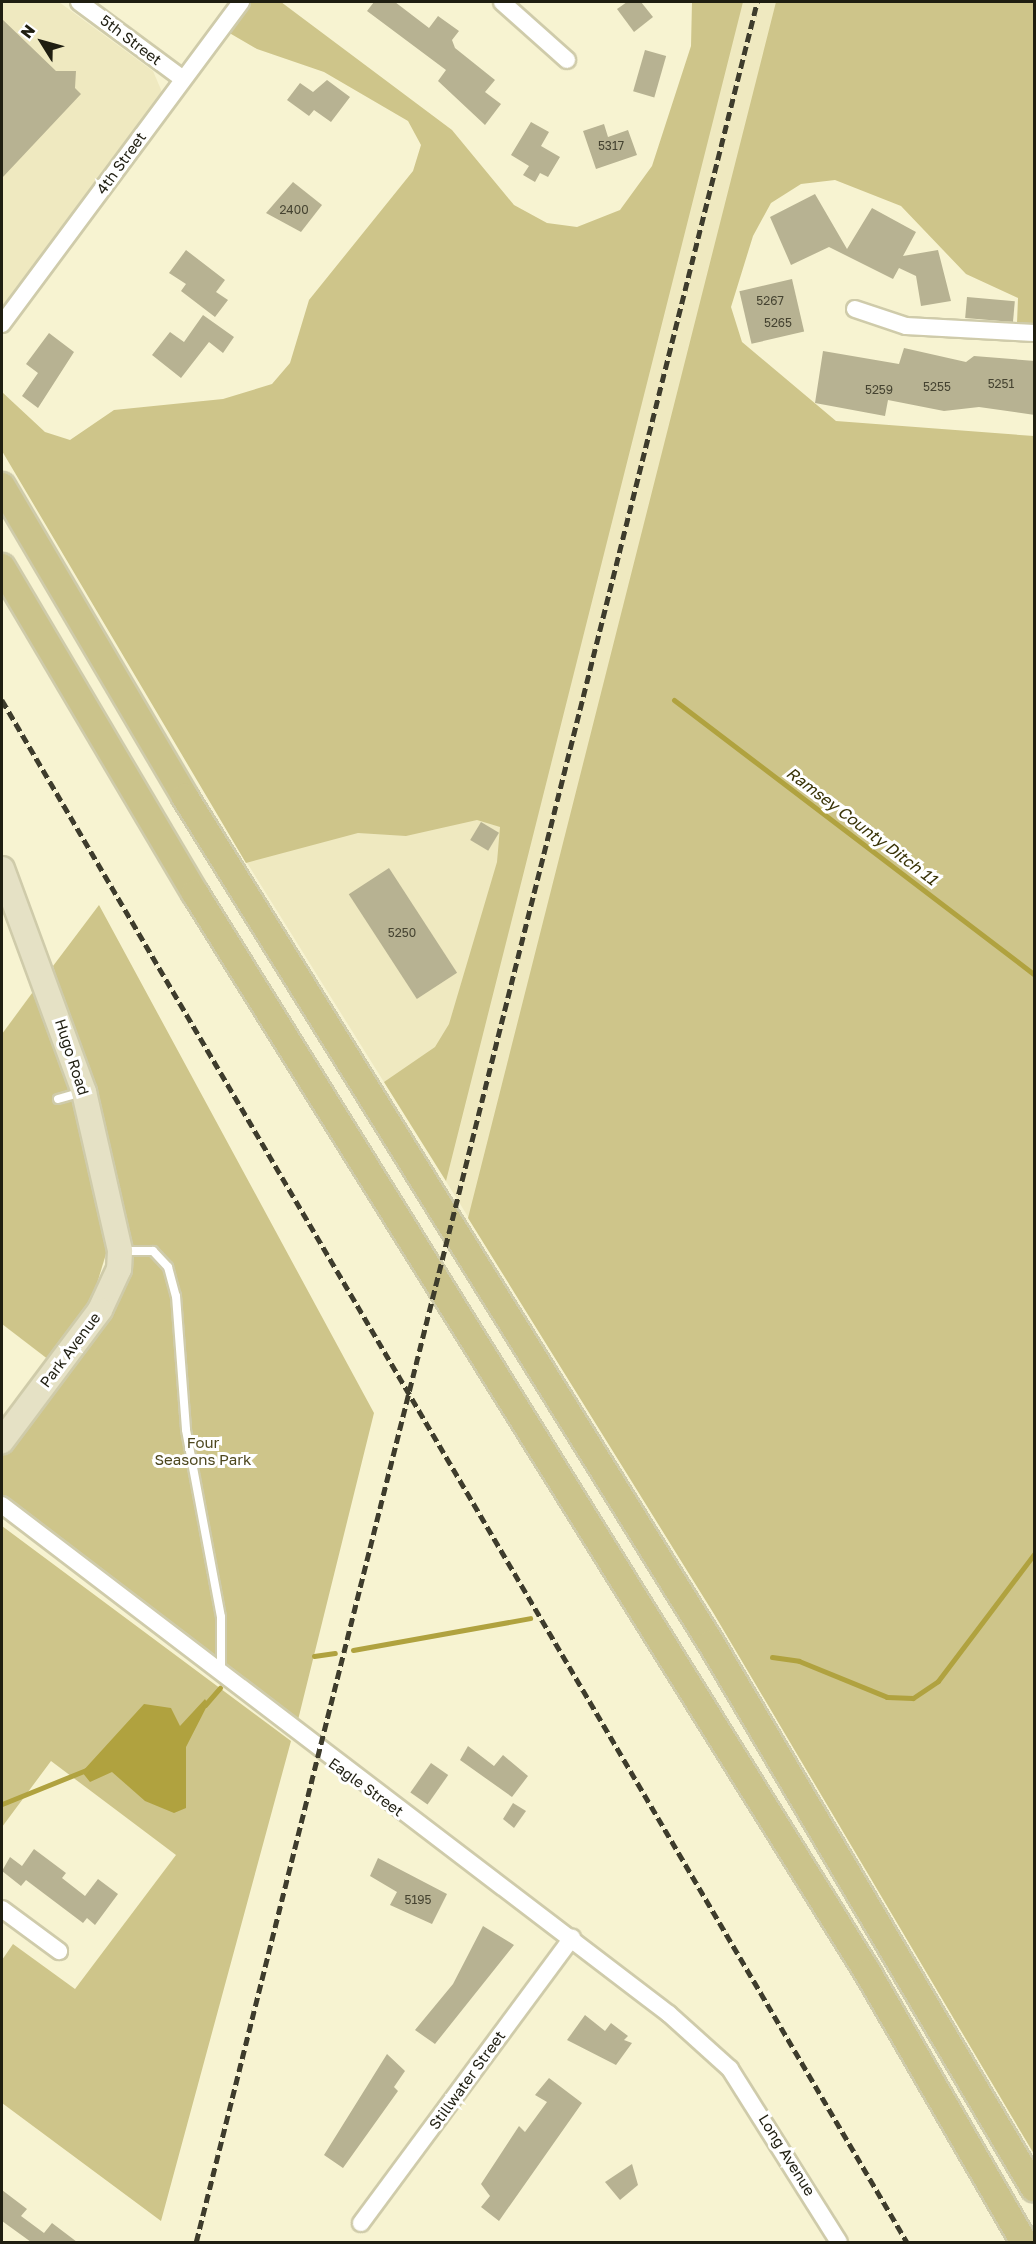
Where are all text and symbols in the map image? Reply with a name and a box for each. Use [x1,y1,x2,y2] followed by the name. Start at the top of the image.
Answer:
[97,11,165,69] street label: 5th Street
[12,12,72,72] north arrow
[16,20,39,42] text: N
[92,128,150,198] street label: 4th Street
[598,139,624,153] house number: 5317
[279,203,309,217] house number: 2400
[756,294,784,308] house number: 5267
[764,316,792,330] house number: 5265
[988,377,1014,391] house number: 5251
[923,380,951,394] house number: 5255
[865,383,893,397] house number: 5259
[783,763,941,889] water label: Ramsey County Ditch 11
[388,926,416,940] house number: 5250
[51,1017,93,1097] street label: Hugo Road
[36,1309,104,1391] street label: Park Avenue
[154,1433,252,1468] park label: Four Seasons Park
[325,1754,407,1820] street label: Eagle Street
[405,1893,431,1907] house number: 5195
[425,2027,509,2133] street label: Stillwater Street
[755,2111,819,2199] street label: Long Avenue

